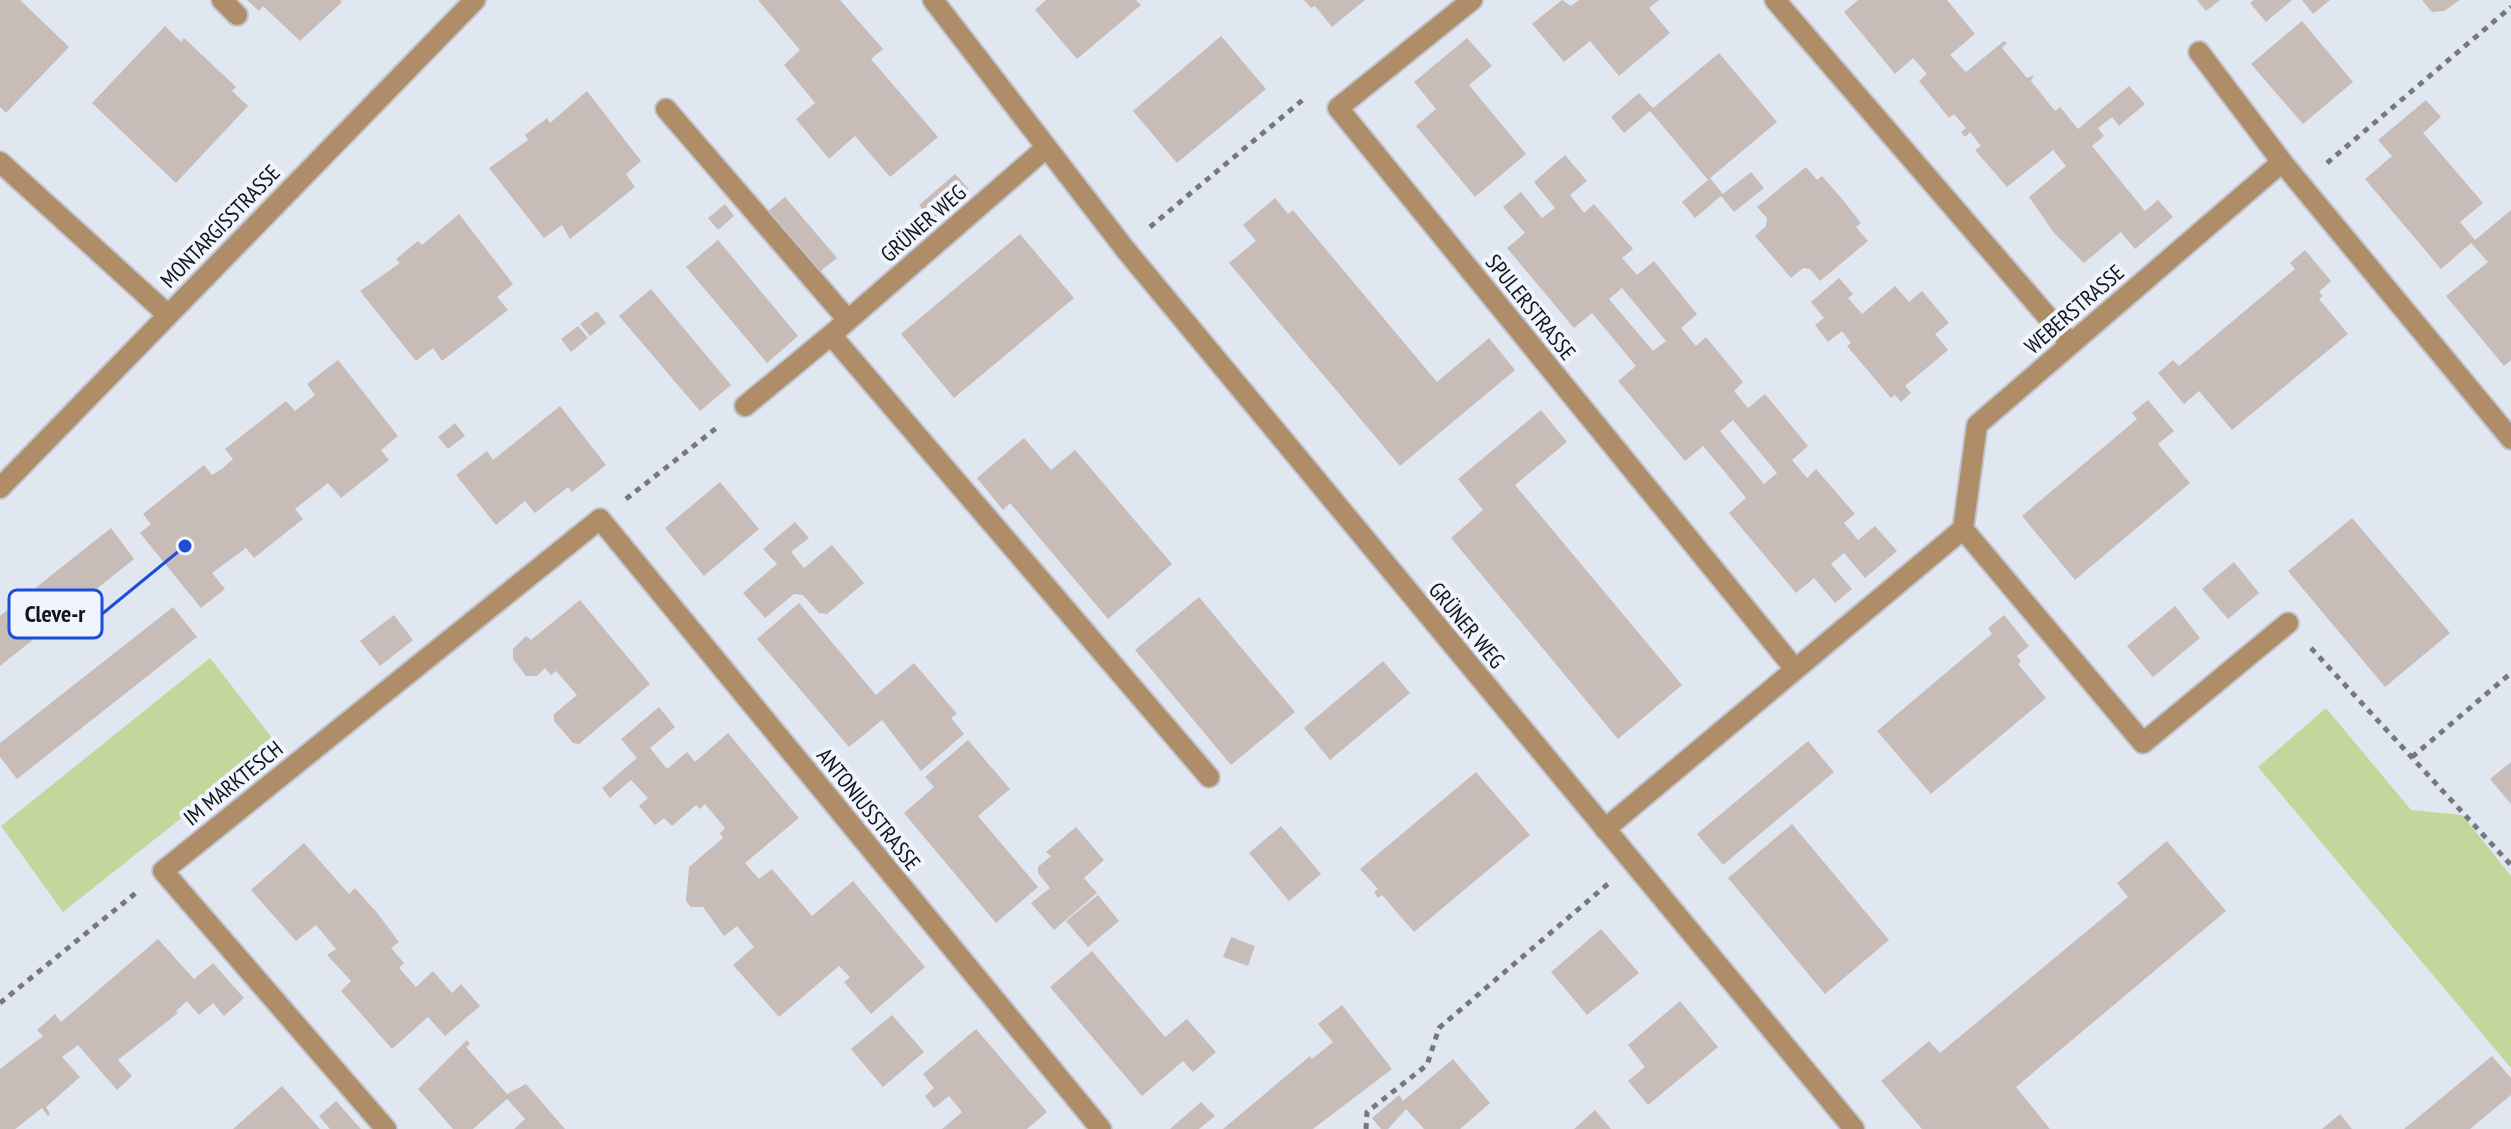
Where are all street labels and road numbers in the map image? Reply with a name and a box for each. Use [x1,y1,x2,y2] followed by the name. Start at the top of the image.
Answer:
[154,159,286,293] street label: MONTARGISSTRASSE
[875,178,971,268] street label: GRÜNER WEG
[1480,248,1582,366] street label: SPULERSTRASSE
[2019,258,2129,360] street label: WEBERSTRASSE
[1423,576,1511,674] street label: GRÜNER WEG
[178,734,288,832] street label: IM MARKTESCH
[811,742,927,876] street label: ANTONIUSSTRASSE

